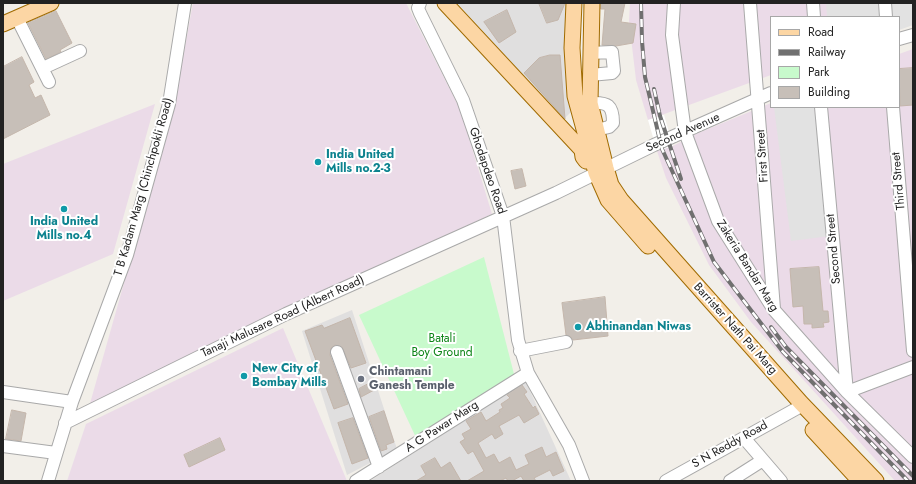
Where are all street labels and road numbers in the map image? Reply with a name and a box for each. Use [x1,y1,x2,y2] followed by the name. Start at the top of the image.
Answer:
[112,96,176,278] street label: T B Kadam Marg (Chinchpokli Road)
[644,110,722,156] street label: Second Avenue
[465,126,509,216] street label: Ghodapdeo Road
[754,129,772,183] street label: First Street
[889,151,909,211] street label: Third Street
[824,213,844,285] street label: Second Street
[713,217,781,315] street label: Zakeria Bandar Marg
[199,273,367,361] street label: Tanaji Malusare Road (Albert Road)
[690,280,780,378] street label: Barrister Nath Pai Marg
[403,398,481,456] street label: A G Pawar Marg
[690,418,770,472] street label: S N Reddy Road

